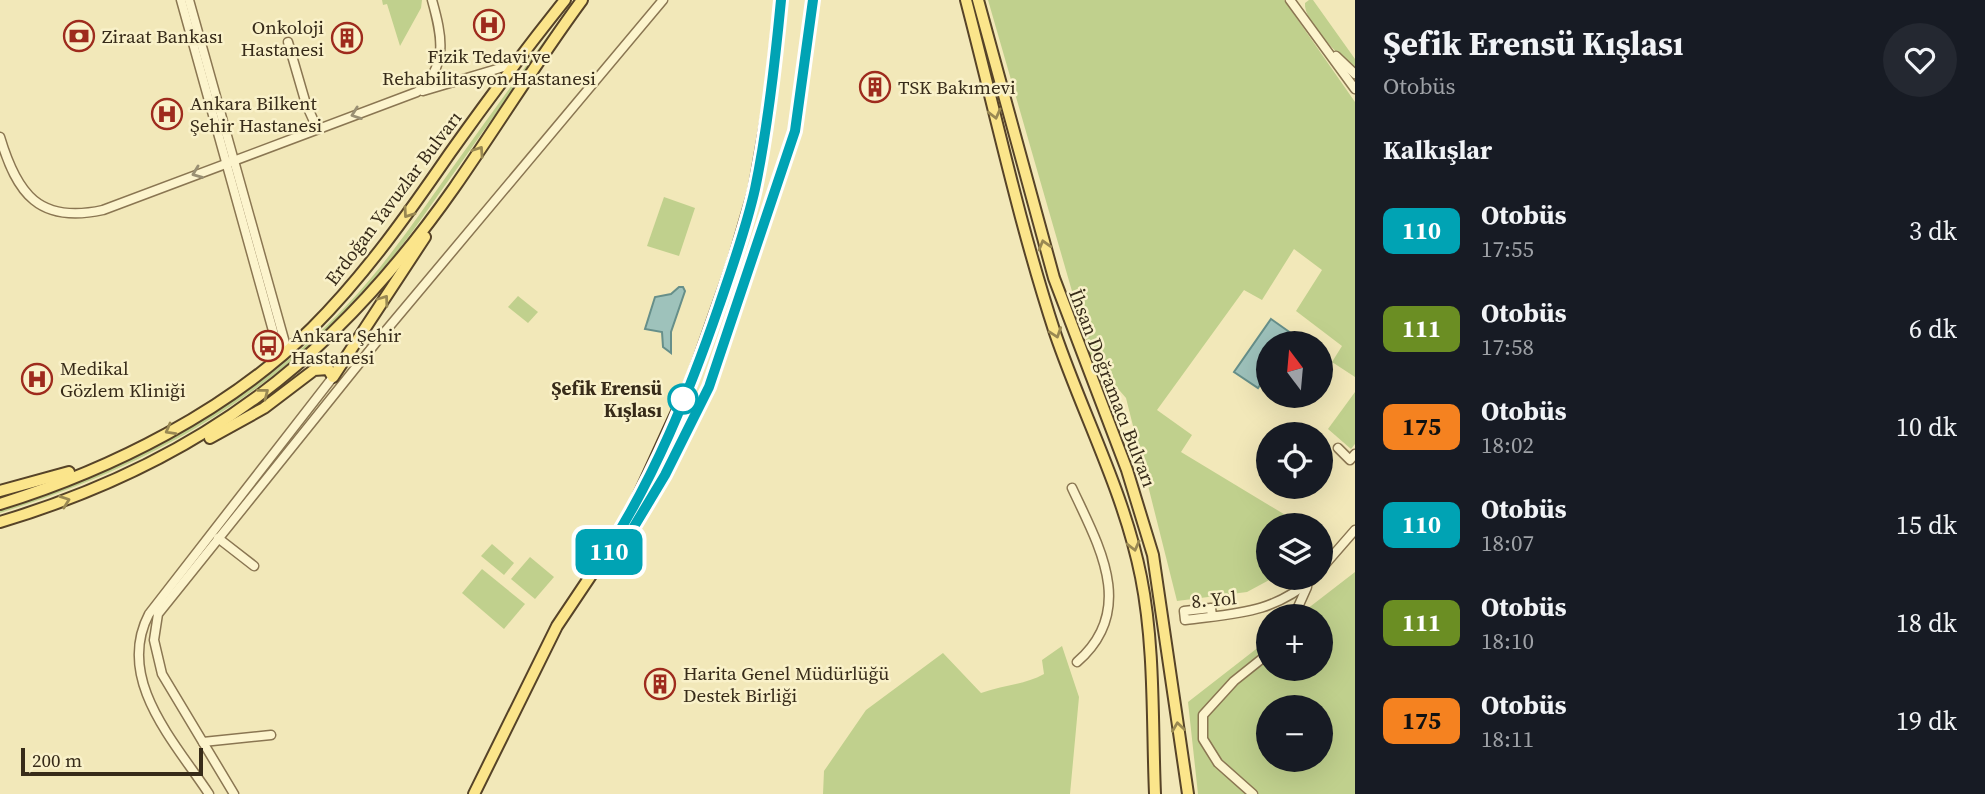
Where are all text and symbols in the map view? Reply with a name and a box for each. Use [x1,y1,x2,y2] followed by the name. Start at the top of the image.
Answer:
[472,8,506,42] hospital icon: Fizik Tedavi ve Rehabilitasyon Hastanesi
[241,14,324,62] place label: Onkoloji Hastanesi
[62,19,96,53] bank icon: Ziraat Bankası
[330,21,364,55] building icon: Onkoloji Hastanesi
[1383,21,1683,66] text: Şefik Erensü Kışlası
[102,23,223,49] place label: Ziraat Bankası
[1883,23,1957,97] button: heart
[382,43,596,91] place label: Fizik Tedavi ve Rehabilitasyon Hastanesi
[858,70,892,104] building icon: TSK Bakımevi
[1383,70,1456,102] text: Otobüs
[898,74,1016,100] place label: TSK Bakımevi
[190,90,322,138] place label: Ankara Bilkent Şehir Hastanesi
[150,97,184,131] hospital icon: Ankara Bilkent Şehir Hastanesi
[319,105,467,291] street label: Erdoğan Yavuzlar Bulvarı
[350,106,362,120] one-way arrow
[987,108,1001,120] one-way arrow
[1383,132,1492,168] text: Kalkışlar
[471,146,483,159] one-way arrow
[191,165,203,179] one-way arrow
[1481,197,1567,233] text: Otobüs
[404,205,416,218] one-way arrow
[1909,213,1957,249] text: 3 dk
[1402,214,1441,247] text: 110
[1481,233,1534,265] text: 17:55
[1037,239,1052,251] one-way arrow
[1063,285,1163,491] street label: İhsan Doğramacı Bulvarı
[376,295,388,308] one-way arrow
[1481,295,1567,331] text: Otobüs
[1909,311,1957,347] text: 6 dk
[1402,312,1441,345] text: 111
[291,322,401,370] place label: Ankara Şehir Hastanesi
[1048,326,1062,338] one-way arrow
[251,329,285,363] bus stop icon: Ankara Şehir Hastanesi
[1256,331,1334,408] north arrow
[1256,331,1333,772] map controls
[1481,331,1534,363] text: 17:58
[60,355,186,403] place label: Medikal Gözlem Kliniği
[20,362,54,396] hospital icon: Medikal Gözlem Kliniği
[551,375,662,423] place label: Şefik Erensü Kışlası
[668,384,698,414] marker: Şefik Erensü Kışlası
[256,389,269,402] one-way arrow
[1481,393,1567,429] text: Otobüs
[1896,409,1957,445] text: 10 dk
[1402,410,1441,443] text: 175
[165,422,177,435] one-way arrow
[1256,422,1333,499] button: locate
[1481,429,1534,461] text: 18:02
[1481,491,1567,527] text: Otobüs
[58,495,70,509] one-way arrow
[1896,507,1957,543] text: 15 dk
[1402,508,1441,541] text: 110
[1256,513,1333,590] button: layers
[1481,527,1534,559] text: 18:07
[569,529,649,575] line badge: 110
[589,535,629,568] text: 110
[1126,540,1140,552] one-way arrow
[1190,584,1238,614] street label: 8. Yol
[1481,589,1567,625] text: Otobüs
[1256,604,1333,681] button: +
[1896,605,1957,641] text: 18 dk
[1402,606,1441,639] text: 111
[1481,625,1534,657] text: 18:10
[683,660,889,708] place label: Harita Genel Müdürlüğü Destek Birliği
[643,667,677,701] building icon: Harita Genel Müdürlüğü Destek Birliği
[1481,687,1567,723] text: Otobüs
[1256,695,1333,772] button: −
[1896,703,1957,739] text: 19 dk
[1402,704,1441,737] text: 175
[1171,721,1186,733] one-way arrow
[1481,723,1534,755] text: 18:11
[21,745,203,777] scale bar
[32,747,82,773] text: 200 m

